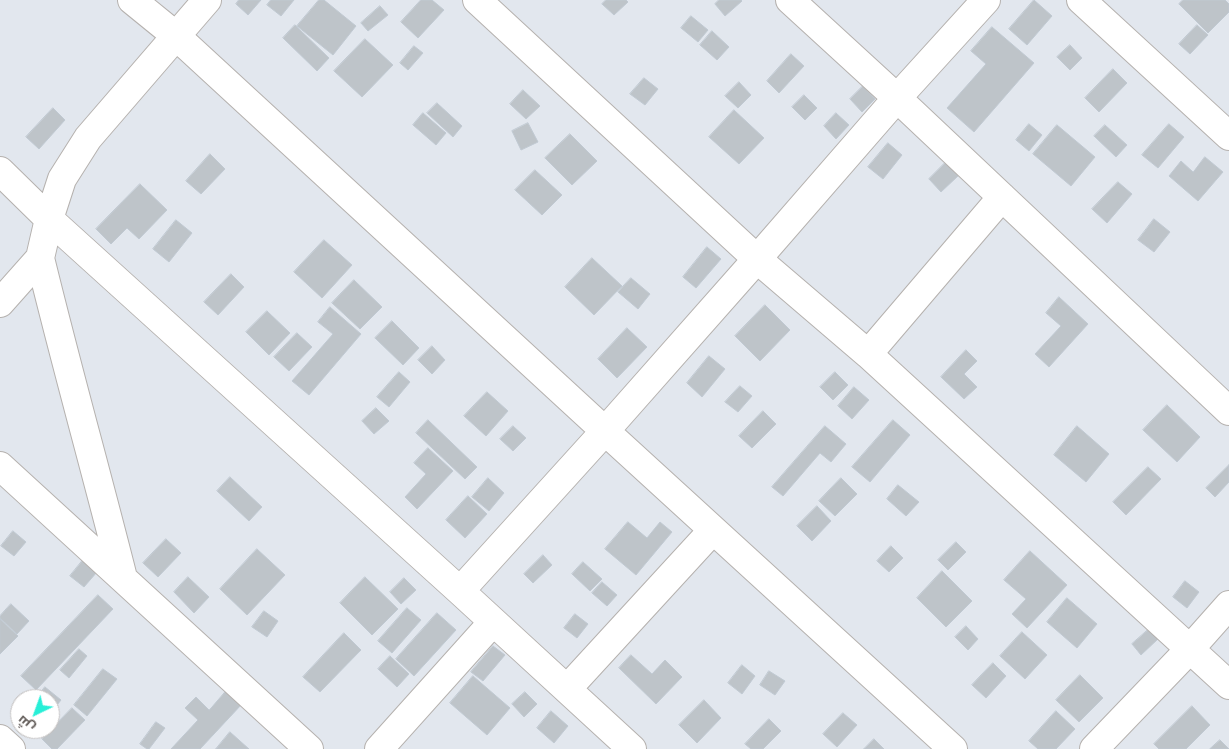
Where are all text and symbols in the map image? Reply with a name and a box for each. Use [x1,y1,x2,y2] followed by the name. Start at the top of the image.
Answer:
[10,689,60,739] north arrow
[14,712,38,736] text: ش

